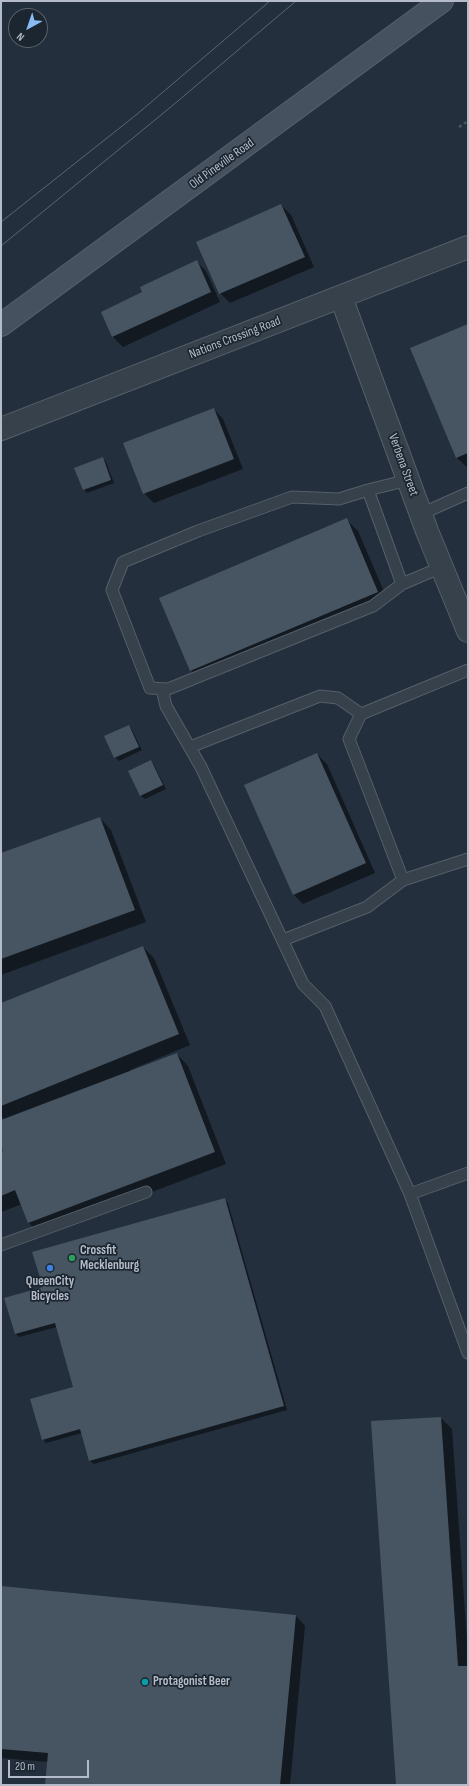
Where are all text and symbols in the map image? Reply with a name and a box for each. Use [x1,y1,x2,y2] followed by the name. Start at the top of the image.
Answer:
[8,8,48,48] north arrow
[14,30,27,44] text: N
[187,135,257,193] street label: Old Pineville Road
[187,313,283,363] street label: Nations Crossing Road
[385,432,421,498] street label: Verbena Street
[80,1243,139,1274] place label: Crossfit Mecklenburg
[67,1253,77,1263] marker: Crossfit Mecklenburg
[45,1263,55,1273] marker: QueenCity Bicycles
[26,1274,74,1305] place label: QueenCity Bicycles
[153,1674,230,1690] place label: Protagonist Beer
[140,1677,150,1687] marker: Protagonist Beer
[10,1752,91,1778] scale bar
[15,1759,35,1774] text: 20 m

